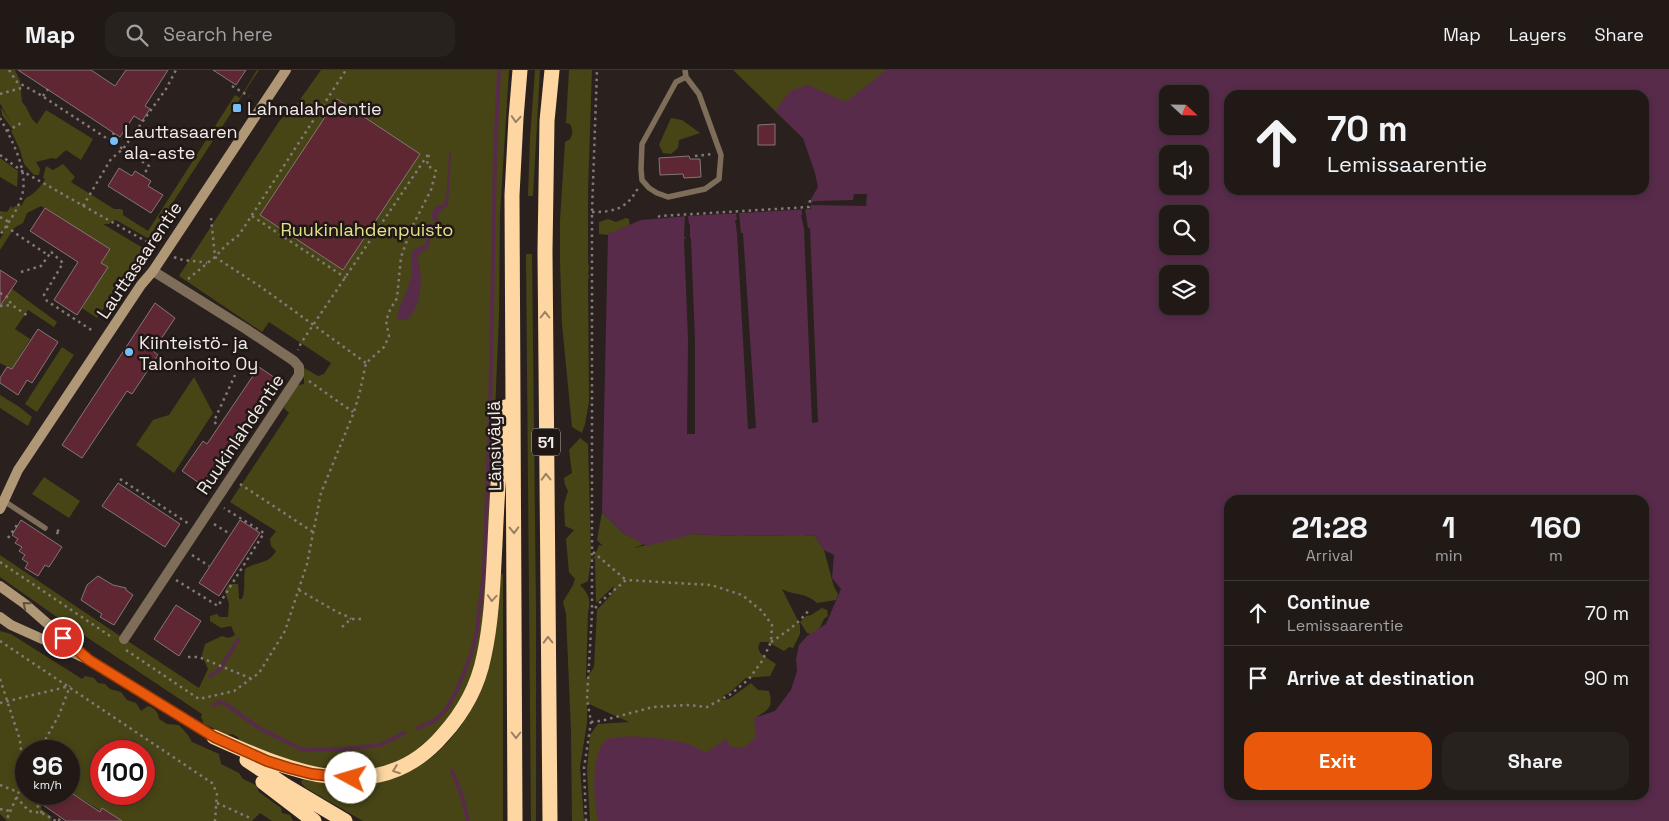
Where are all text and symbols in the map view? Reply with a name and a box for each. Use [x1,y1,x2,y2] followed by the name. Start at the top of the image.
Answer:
[105,12,455,57] search box
[25,19,75,50] text: Map
[123,21,151,49] icon: search
[163,22,273,47] text: Search here
[1443,23,1481,46] text: Map
[1509,23,1566,46] text: Layers
[1594,23,1644,46] text: Share
[1159,85,1209,135] north arrow
[1159,85,1209,315] map controls
[247,97,382,120] place label: Lahnalahdentie
[231,102,243,114] marker: Lahnalahdentie
[1327,107,1408,151] text: 70 m
[1244,110,1309,175] icon: ahead
[511,115,522,123] one-way arrow
[124,120,238,164] place label: Lauttasaaren ala-aste
[108,135,120,147] marker: Lauttasaaren ala-aste
[1159,145,1209,195] button: sound
[1327,150,1487,178] text: Lemissaarentie
[91,197,187,323] street label: Lauttasaarentie
[1159,205,1209,255] button: search
[281,218,453,241] park label: Ruukinlahdenpuisto
[1159,265,1209,315] button: layers
[540,311,550,318] one-way arrow
[139,331,258,375] place label: Kiinteistö- ja Talonhoito Oy
[123,346,135,358] marker: Kiinteistö- ja Talonhoito Oy
[191,369,289,499] street label: Ruukinlahdentie
[482,401,506,491] street label: Länsiväylä
[532,428,560,456] road number: 51
[541,473,551,481] one-way arrow
[1291,508,1368,547] text: 21:28
[1442,508,1456,547] text: 1
[1530,508,1582,547] text: 160
[509,526,519,534] one-way arrow
[1306,545,1353,566] text: Arrival
[1435,545,1463,566] text: min
[1549,545,1563,566] text: m
[1287,590,1370,615] text: Continue
[486,594,497,602] one-way arrow
[1244,599,1272,627] icon: ahead
[1585,601,1629,626] text: 70 m
[23,603,32,611] one-way arrow
[1287,615,1404,636] text: Lemissaarentie
[42,617,84,659] pin
[49,624,77,652] icon: arrive
[543,636,553,644] one-way arrow
[1244,664,1272,692] icon: arrive
[1287,666,1475,691] text: Arrive at destination
[1584,666,1629,691] text: 90 m
[511,731,521,739] one-way arrow
[1244,732,1432,790] button: Exit
[1442,732,1629,790] button: Share
[90,740,155,805] speed limit sign: 100
[32,750,63,782] text: 96
[324,751,376,803] position arrow
[392,763,401,774] one-way arrow
[33,777,62,793] text: km/h

